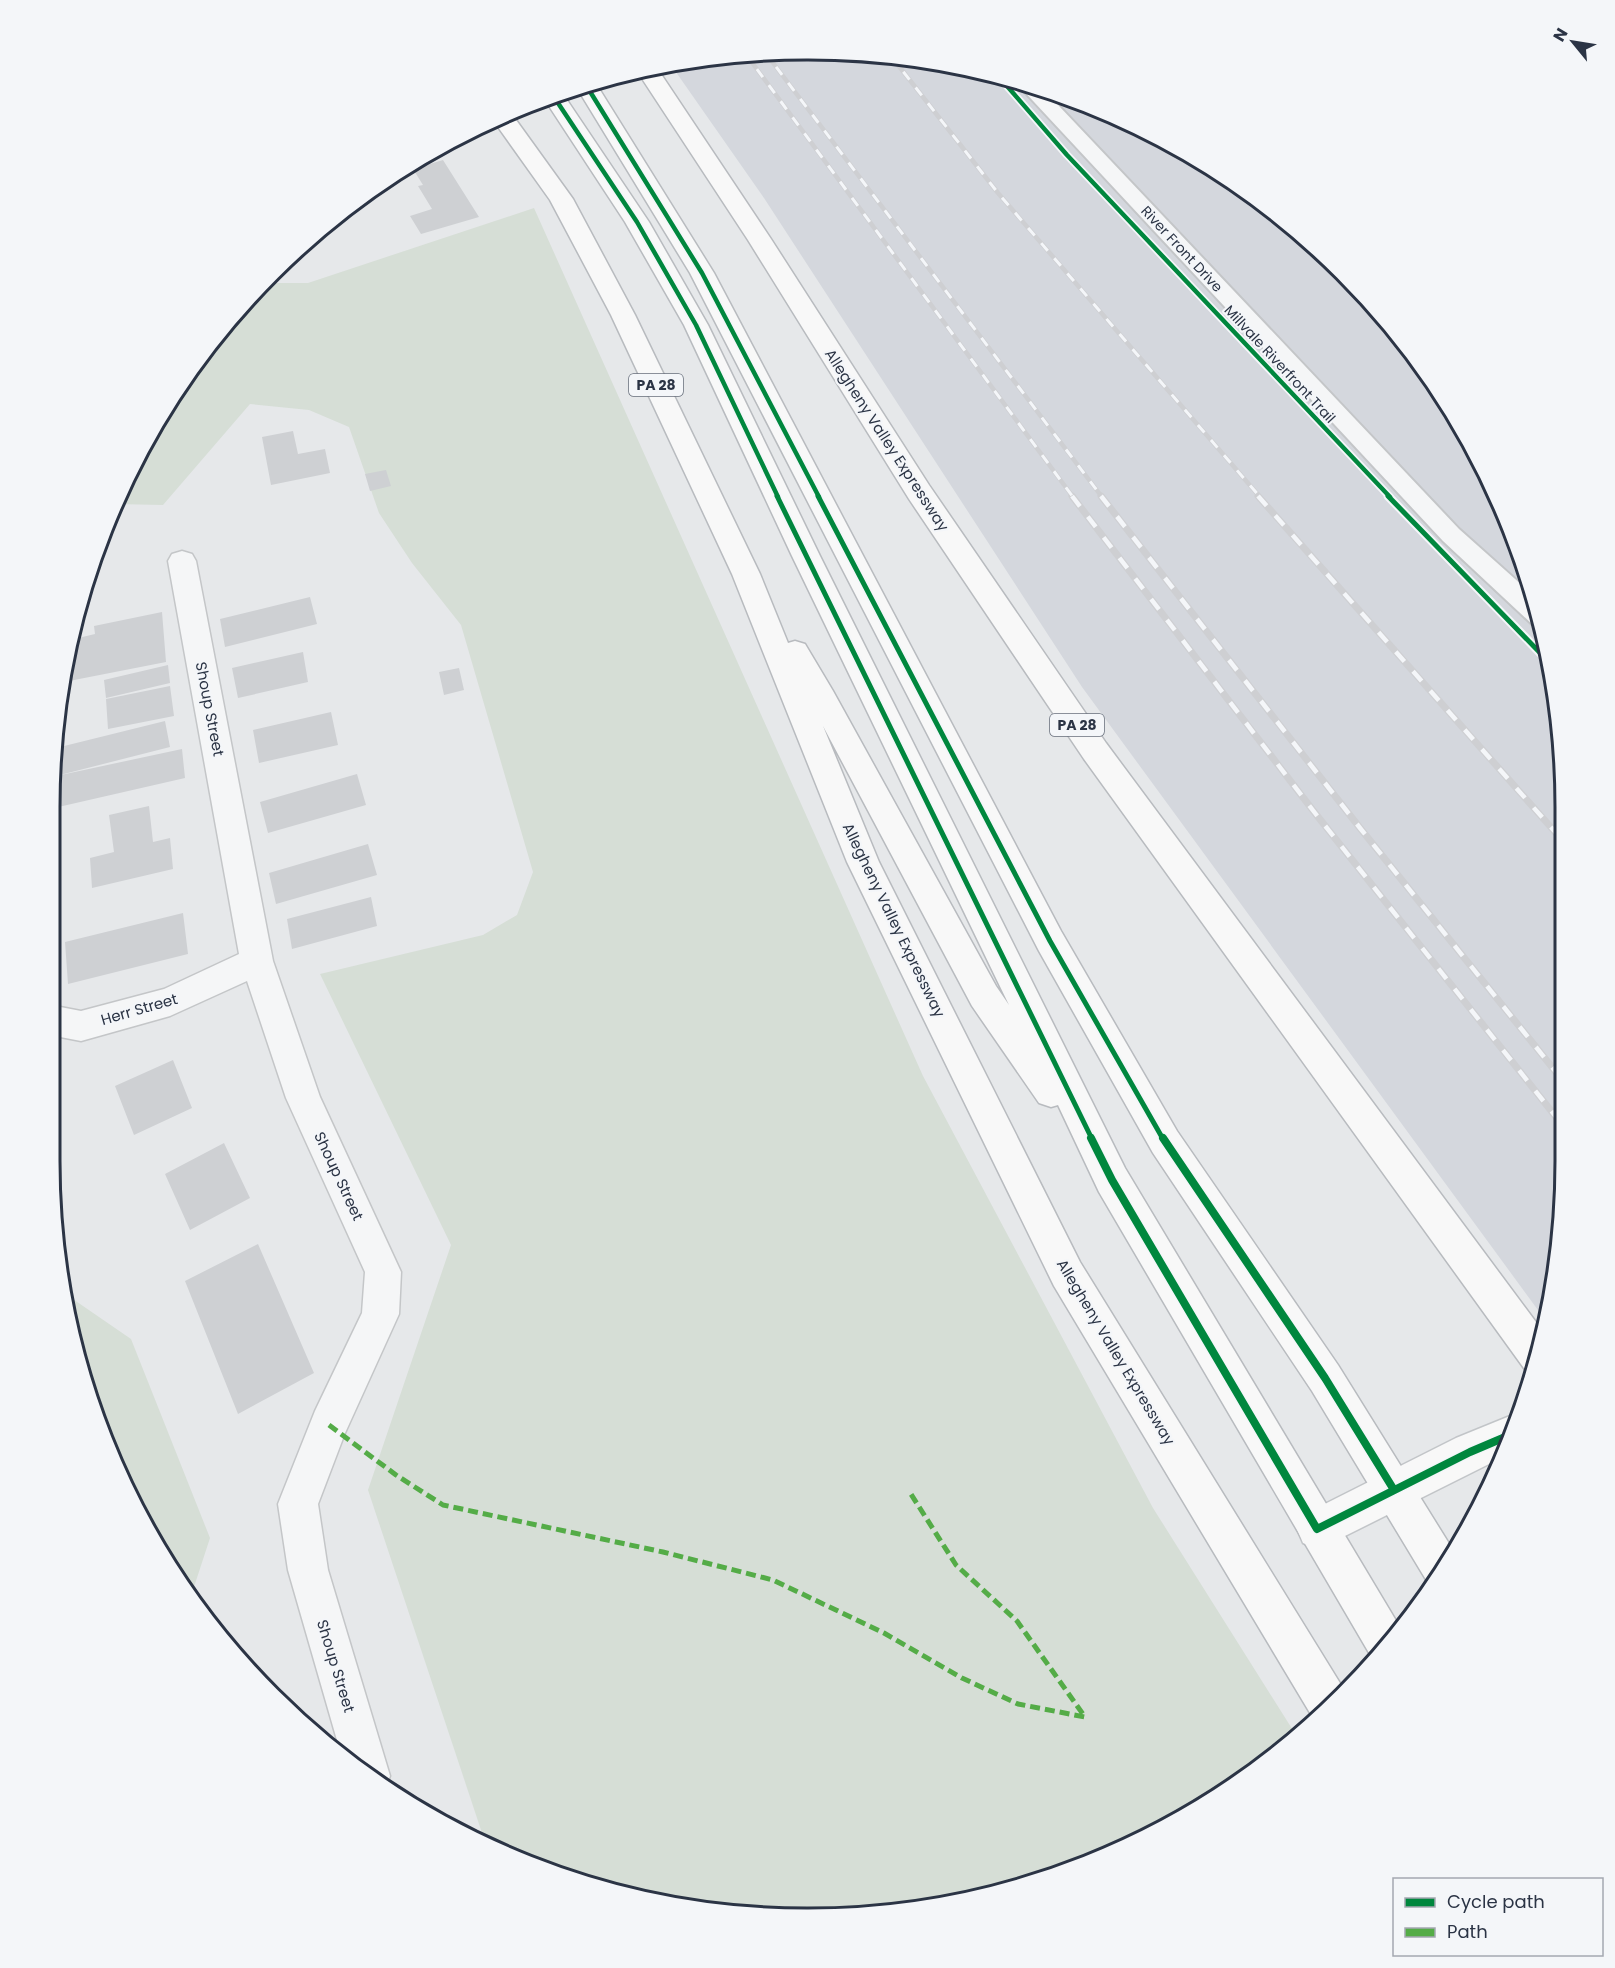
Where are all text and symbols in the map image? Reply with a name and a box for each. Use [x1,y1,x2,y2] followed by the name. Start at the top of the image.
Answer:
[1543,12,1603,72] north arrow
[1547,24,1573,46] text: N
[1137,201,1228,297] street label: River Front Drive
[1220,300,1340,428] street label: Millvale Riverfront Trail
[820,345,954,536] street label: Allegheny Valley Expressway
[629,374,683,396] road number: PA 28
[191,660,229,758] street label: Shoup Street
[1050,714,1104,736] road number: PA 28
[838,819,951,1021] street label: Allegheny Valley Expressway
[98,988,180,1030] street label: Herr Street
[309,1128,369,1224] street label: Shoup Street
[1052,1255,1180,1449] street label: Allegheny Valley Expressway
[312,1617,360,1715] street label: Shoup Street
[1393,1878,1603,1956] legend
[1447,1889,1545,1914] text: Cycle path
[1447,1919,1488,1944] text: Path

